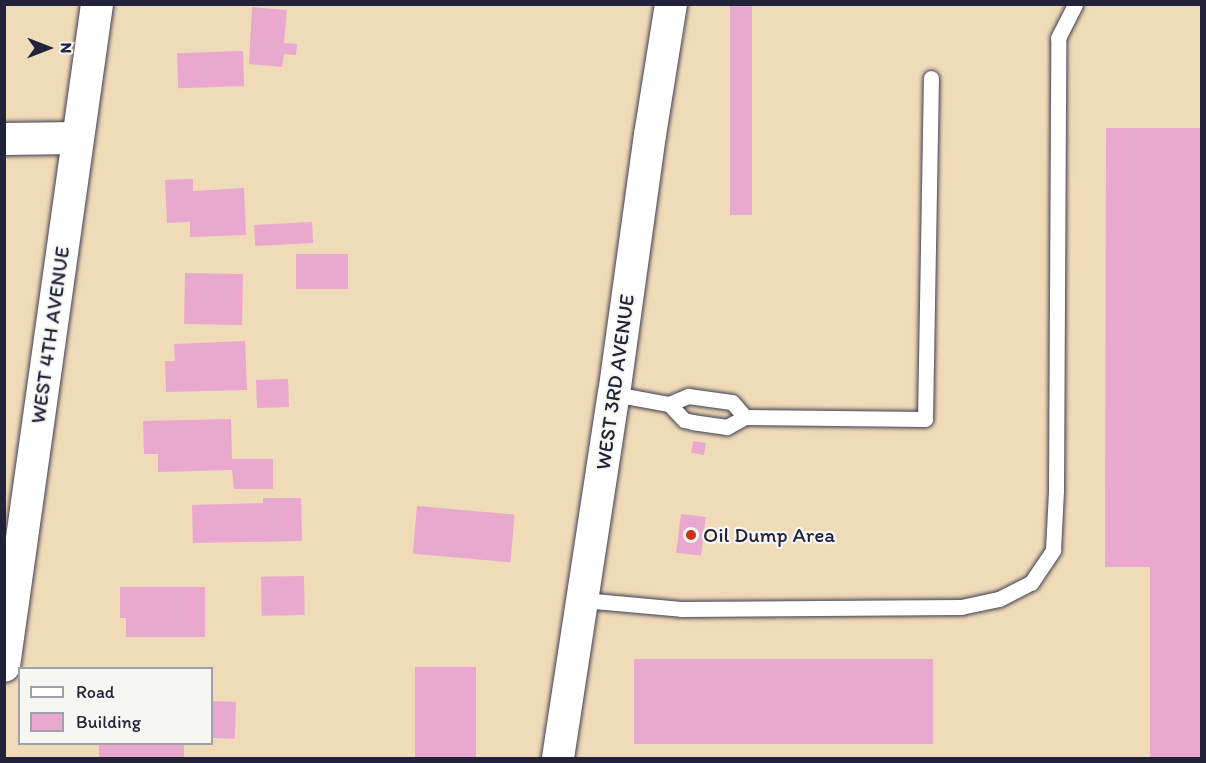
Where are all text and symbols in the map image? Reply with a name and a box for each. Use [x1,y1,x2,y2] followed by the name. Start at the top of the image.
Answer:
[18,18,78,78] north arrow
[57,43,76,53] text: N
[25,245,75,425] street label: WEST 4TH AVENUE
[590,293,640,471] street label: WEST 3RD AVENUE
[703,522,835,548] place label: Oil Dump Area
[684,528,698,542] marker: Oil Dump Area
[18,667,213,745] legend
[76,681,115,703] text: Road
[76,711,141,733] text: Building

